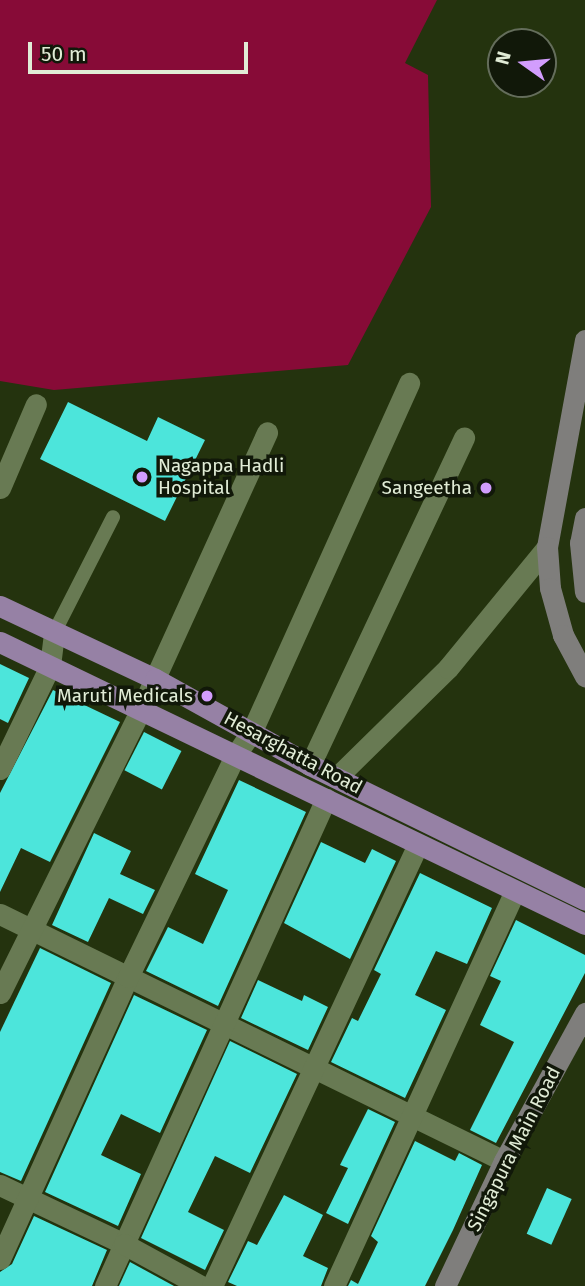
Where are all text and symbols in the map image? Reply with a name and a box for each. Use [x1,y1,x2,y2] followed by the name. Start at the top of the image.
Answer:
[32,28,252,72] scale bar
[487,28,557,98] north arrow
[41,41,87,67] text: 50 m
[490,49,516,67] text: N
[158,455,284,499] place label: Nagappa Hadli Hospital
[132,467,152,487] marker: Nagappa Hadli Hospital
[382,477,472,499] place label: Sangeetha
[478,480,494,496] marker: Sangeetha
[57,685,193,707] place label: Maruti Medicals
[199,688,215,704] marker: Maruti Medicals
[220,707,366,799] street label: Hesarghatta Road
[463,1063,565,1235] street label: Singapura Main Road

